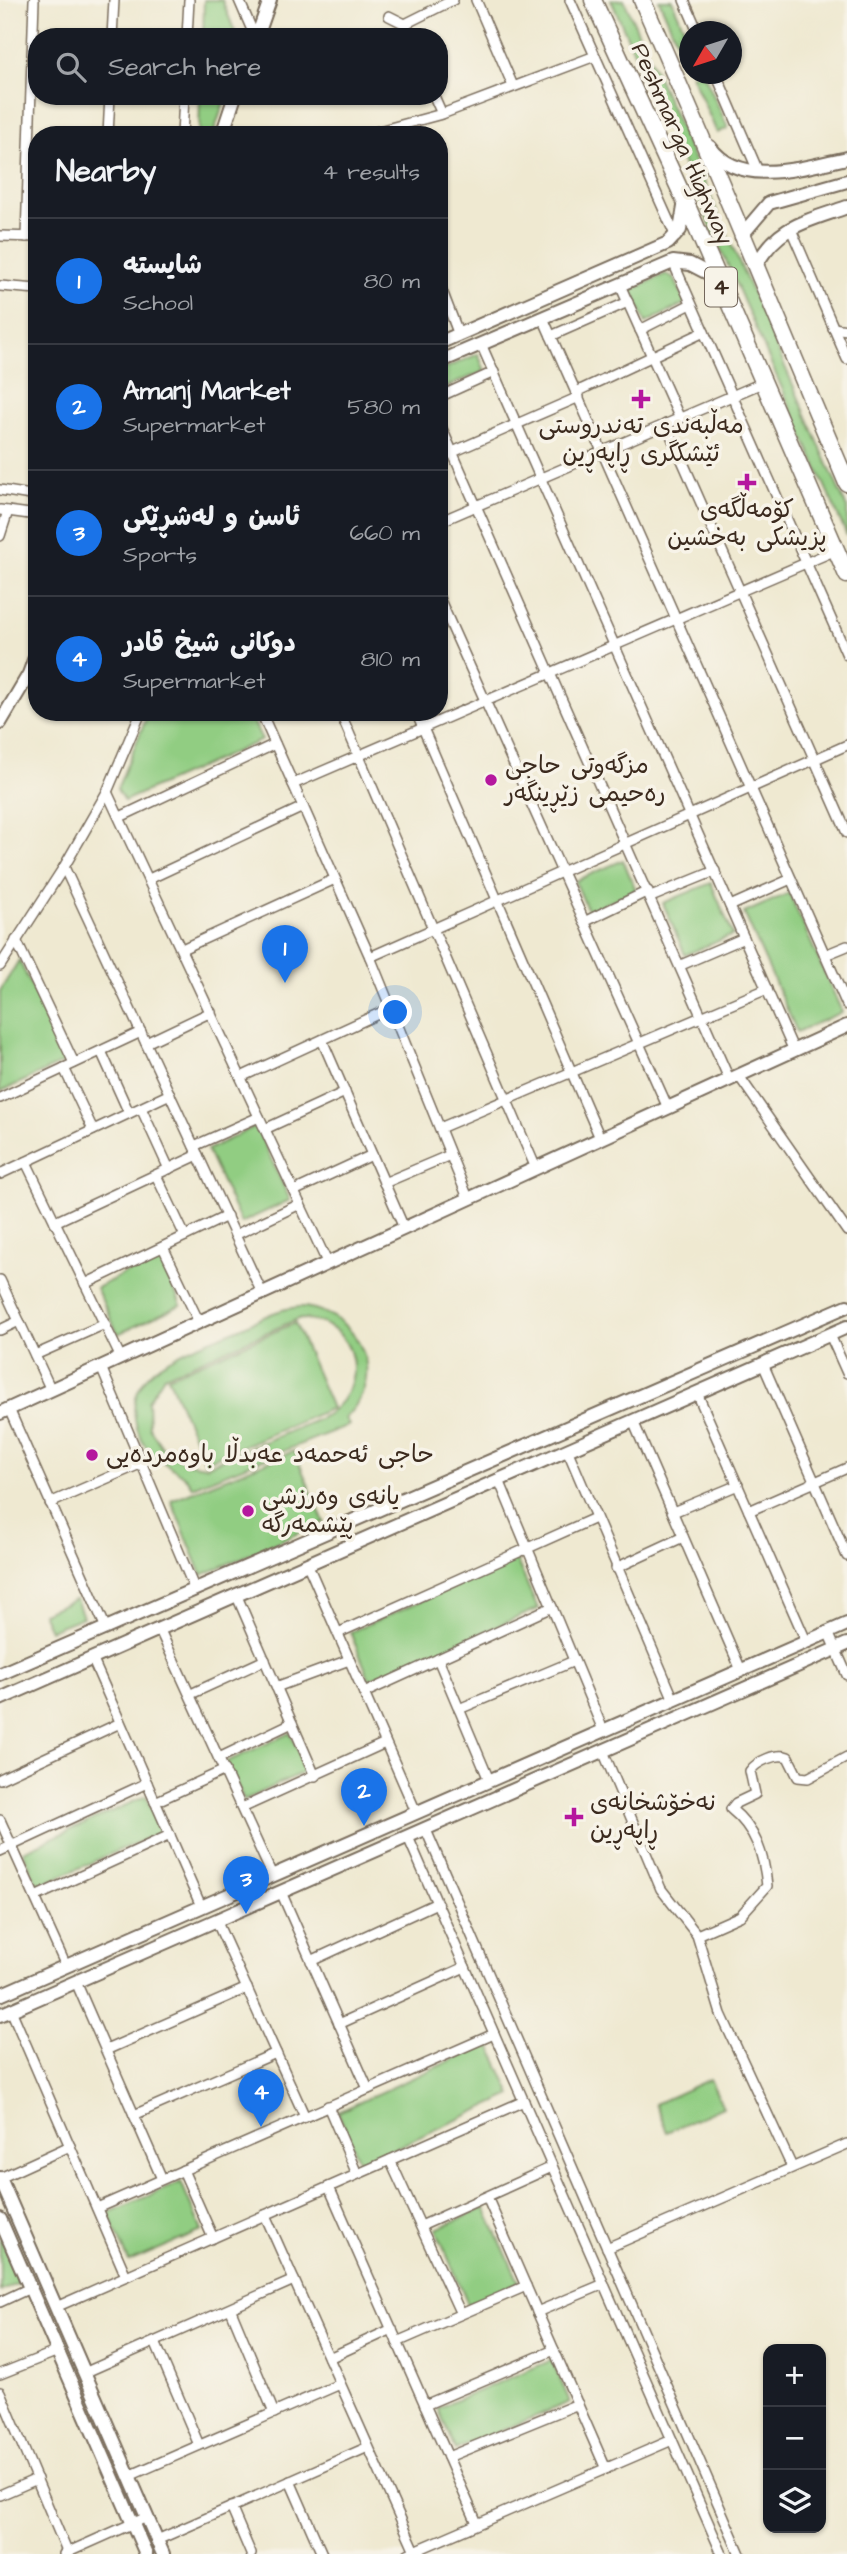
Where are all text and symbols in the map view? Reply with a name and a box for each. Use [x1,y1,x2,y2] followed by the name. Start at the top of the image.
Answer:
[679,21,742,84] north arrow
[28,28,448,105] search box
[621,38,742,251] street label: Peshmarga Highway
[52,48,90,86] icon: search
[108,49,261,85] text: Search here
[56,151,156,193] text: Nearby
[322,156,420,188] text: 4 results
[123,247,202,283] text: شایستە
[78,265,80,297] text: 1
[363,265,420,297] text: 80 m
[705,268,737,306] road number: 4
[123,287,193,319] text: School
[123,373,291,409] text: Amanj Market
[631,389,651,409] marker: مەڵبەندی تەندروستی ئێشکگری ڕاپەڕین
[72,391,86,423] text: 2
[347,391,420,423] text: 580 m
[538,408,744,473] place label: مەڵبەندی تەندروستی ئێشکگری ڕاپەڕین
[123,409,266,441] text: Supermarket
[737,473,757,493] marker: کۆمەڵگەی پزیشکی بەخشین
[667,492,827,555] place label: کۆمەڵگەی پزیشکی بەخشین
[123,499,300,535] text: ئاسن و لەشڕێکی
[73,517,85,549] text: 3
[350,517,420,549] text: 660 m
[123,539,197,571] text: Sports
[123,625,296,661] text: دوکانی شیخ قادر
[71,643,87,675] text: 4
[361,643,420,675] text: 810 m
[123,665,266,697] text: Supermarket
[503,749,666,813] place label: مزگەوتی حاجی رەحیمی زێڕینگەر
[483,772,499,788] marker: مزگەوتی حاجی رەحیمی زێڕینگەر
[262,925,308,983] pin: 1
[378,995,412,1029] your location
[106,1436,434,1472] place label: حاجی ئەحمەد عەبدڵا باوەمردەیی
[84,1447,100,1463] marker: حاجی ئەحمەد عەبدڵا باوەمردەیی
[262,1480,400,1542] place label: یانەی وەرزشی پێشمەرگە
[240,1503,256,1519] marker: یانەی وەرزشی پێشمەرگە
[341,1768,387,1826] pin: 2
[590,1786,716,1850] place label: نەخۆشخانەی ڕاپەڕین
[564,1807,584,1827] marker: نەخۆشخانەی ڕاپەڕین
[223,1856,269,1914] pin: 3
[238,2069,284,2127] pin: 4
[763,2344,826,2533] map controls
[763,2344,826,2407] button: +
[763,2407,826,2470] button: −
[763,2470,826,2533] button: layers

